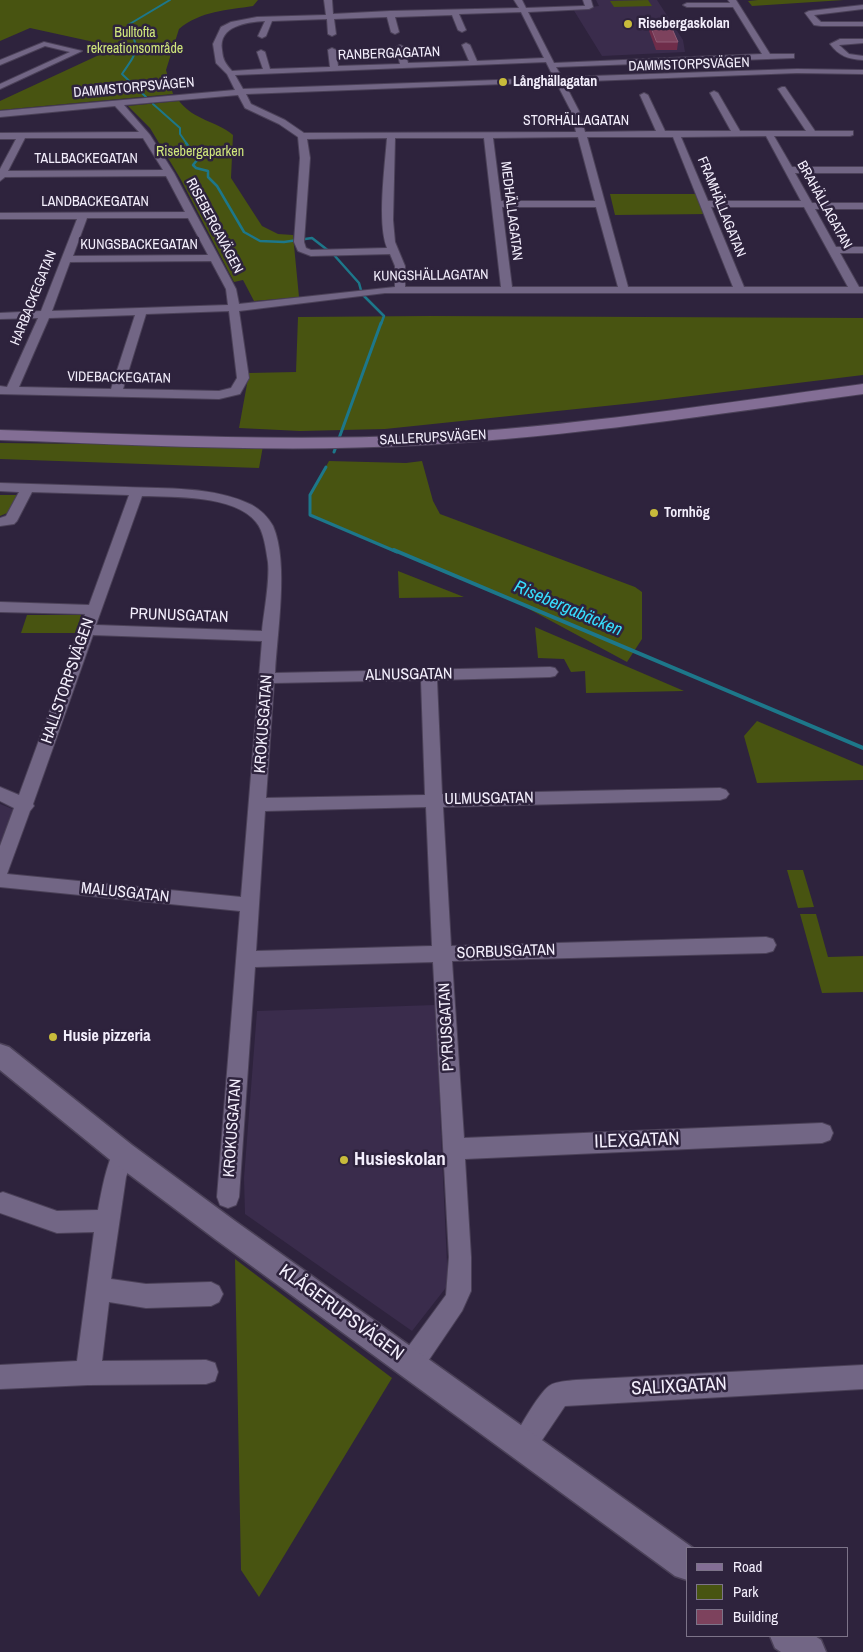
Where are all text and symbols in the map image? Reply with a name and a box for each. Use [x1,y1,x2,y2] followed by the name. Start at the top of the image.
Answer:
[638,16,730,32] place label: Risebergaskolan
[622,18,634,30] marker: Risebergaskolan
[87,25,183,58] park label: Bulltofta rekreationsområde
[338,44,440,64] street label: RANBERGAGATAN
[628,54,750,76] street label: DAMMSTORPSVÄGEN
[73,74,195,102] street label: DAMMSTORPSVÄGEN
[513,74,597,90] place label: Långhällagatan
[497,76,509,88] marker: Långhällagatan
[523,113,629,129] street label: STORHÄLLAGATAN
[156,144,244,160] park label: Risebergaparken
[34,151,138,167] street label: TALLBACKEGATAN
[693,154,749,260] street label: FRAMHÄLLAGATAN
[793,158,855,252] street label: BRAHÄLLAGATAN
[497,160,525,262] street label: MEDHÄLLAGATAN
[182,175,246,277] street label: RISEBERGAVÄGEN
[41,194,149,210] street label: LANDBACKEGATAN
[80,237,198,253] street label: KUNGSBACKEGATAN
[7,248,61,348] street label: HARBACKEGATAN
[373,267,489,285] street label: KUNGSHÄLLAGATAN
[67,369,171,387] street label: VIDEBACKEGATAN
[379,427,487,449] street label: SALLERUPSVÄGEN
[664,505,710,521] place label: Tornhög
[648,507,660,519] marker: Tornhög
[511,576,625,642] water label: Risebergabäcken
[129,605,229,627] street label: PRUNUSGATAN
[38,616,98,746] street label: HALLSTORPSVÄGEN
[365,665,453,685] street label: ALNUSGATAN
[251,674,277,774] street label: KROKUSGATAN
[444,789,534,809] street label: ULMUSGATAN
[80,879,170,907] street label: MALUSGATAN
[456,941,556,963] street label: SORBUSGATAN
[435,982,459,1072] street label: PYRUSGATAN
[63,1027,151,1047] place label: Husie pizzeria
[47,1031,59,1043] marker: Husie pizzeria
[220,1078,246,1178] street label: KROKUSGATAN
[594,1128,680,1154] street label: ILEXGATAN
[354,1149,446,1171] place label: Husieskolan
[338,1154,350,1166] marker: Husieskolan
[274,1260,408,1366] street label: KLÅGERUPSVÄGEN
[631,1373,727,1401] street label: SALIXGATAN
[686,1547,848,1637] legend
[733,1556,762,1577] text: Road
[733,1581,758,1602] text: Park
[733,1606,778,1627] text: Building

